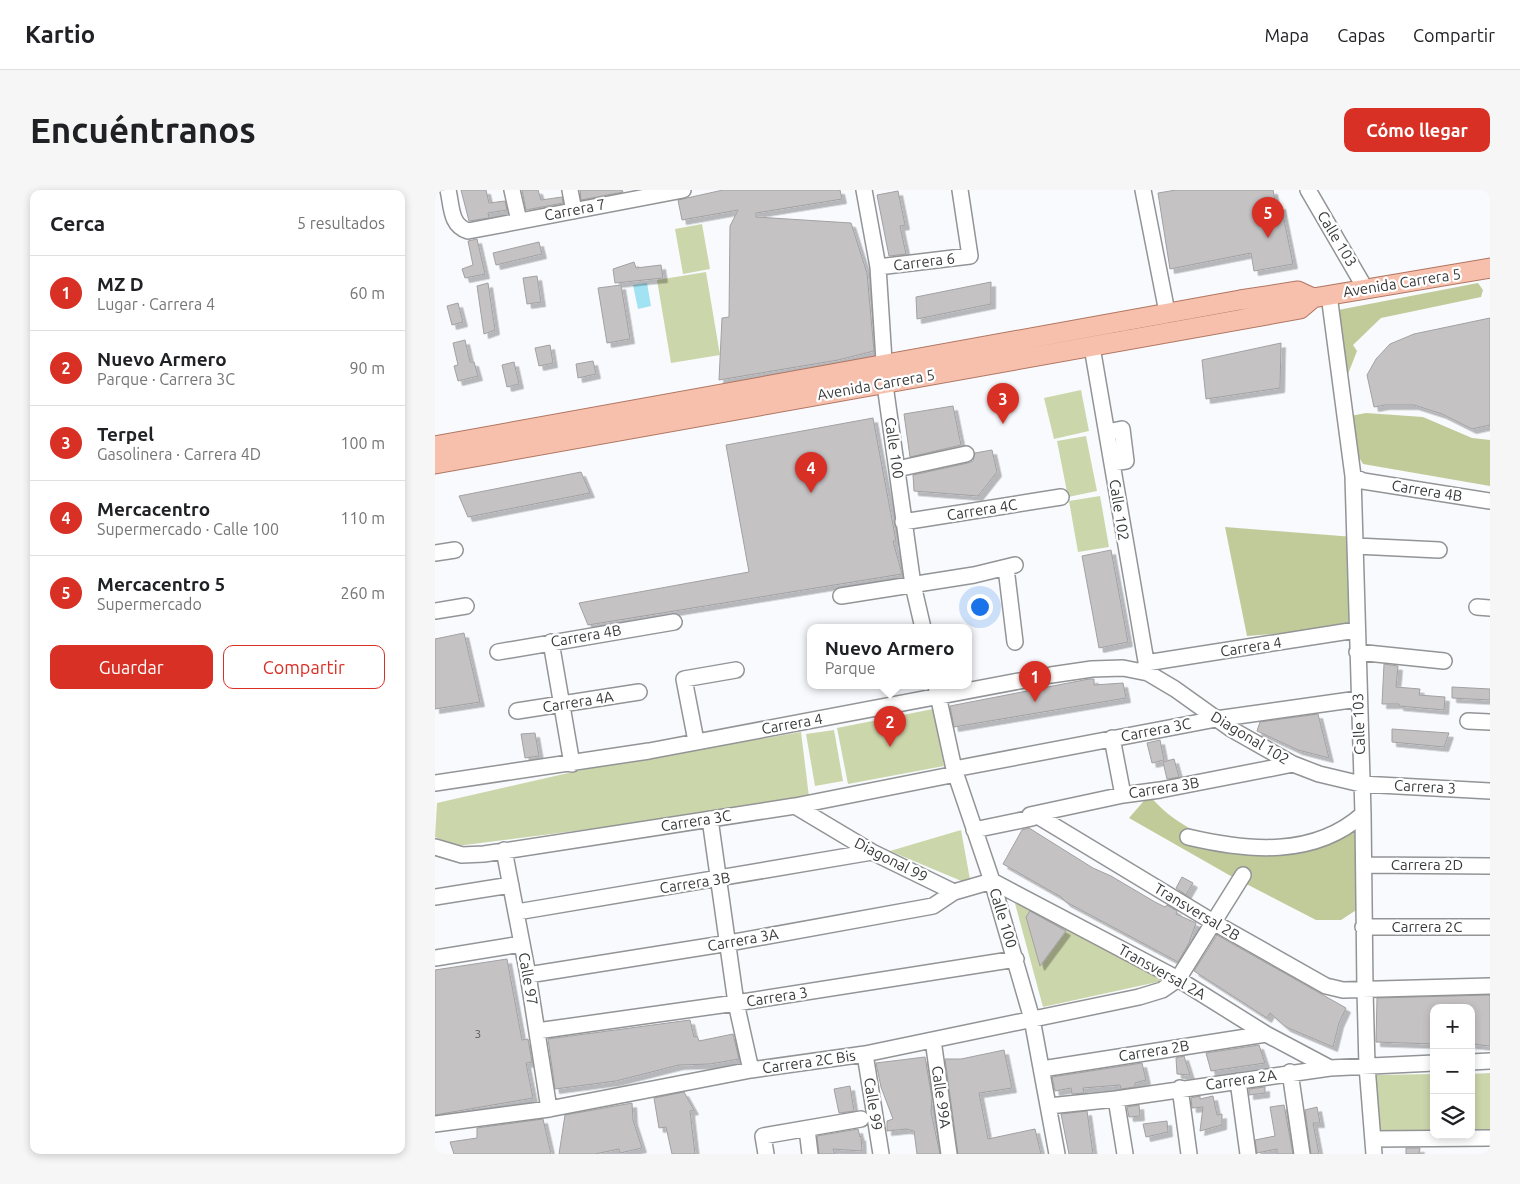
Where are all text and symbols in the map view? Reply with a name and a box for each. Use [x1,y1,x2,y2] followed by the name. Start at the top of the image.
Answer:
[25,21,95,48] text: Kartio
[1264,25,1309,45] text: Mapa
[1337,25,1385,45] text: Capas
[1413,25,1495,45] text: Compartir
[1344,108,1490,152] button: Cómo llegar
[30,110,256,150] text: Encuéntranos
[543,195,607,224] street label: Carrera 7
[1252,197,1284,238] pin: 5
[1314,208,1361,270] street label: Calle 103
[50,211,105,235] text: Cerca
[297,214,385,232] text: 5 resultados
[892,249,956,274] street label: Carrera 6
[1342,265,1462,300] street label: Avenida Carrera 5
[97,273,144,295] text: MZ D
[61,284,71,302] text: 1
[349,284,385,302] text: 60 m
[97,295,215,313] text: Lugar · Carrera 4
[97,348,227,370] text: Nuevo Armero
[61,359,71,377] text: 2
[349,359,385,377] text: 90 m
[816,366,936,403] street label: Avenida Carrera 5
[97,370,235,388] text: Parque · Carrera 3C
[987,383,1019,424] pin: 3
[882,416,907,480] street label: Calle 100
[97,423,154,445] text: Terpel
[61,434,71,452] text: 3
[340,434,385,452] text: 100 m
[97,445,261,463] text: Gasolinera · Carrera 4D
[795,452,827,493] pin: 4
[1391,477,1464,504] street label: Carrera 4B
[1106,478,1133,542] street label: Calle 102
[946,496,1018,523] street label: Carrera 4C
[97,498,210,520] text: Mercacentro
[61,509,71,527] text: 4
[340,509,385,527] text: 110 m
[97,520,279,538] text: Supermercado · Calle 100
[97,573,225,595] text: Mercacentro 5
[61,584,71,602] text: 5
[340,584,385,602] text: 260 m
[967,594,993,620] your location
[97,595,202,613] text: Supermercado
[549,621,623,650] street label: Carrera 4B
[807,624,972,689] popup
[1219,633,1283,660] street label: Carrera 4
[825,637,954,659] text: Nuevo Armero
[50,645,213,689] button: Guardar
[223,645,385,689] button: Compartir
[825,659,876,677] text: Parque
[1019,661,1051,702] pin: 1
[541,687,615,716] street label: Carrera 4A
[1349,693,1368,755] street label: Calle 103
[874,706,906,747] pin: 2
[1208,708,1293,768] street label: Diagonal 102
[760,710,824,737] street label: Carrera 4
[1119,714,1192,745] street label: Carrera 3C
[1127,774,1200,801] street label: Carrera 3B
[1394,776,1456,797] street label: Carrera 3
[660,807,732,834] street label: Carrera 3C
[852,834,931,885] street label: Diagonal 99
[1391,856,1463,873] street label: Carrera 2D
[658,869,731,896] street label: Carrera 3B
[1151,879,1243,944] street label: Transversal 2B
[986,886,1021,950] street label: Calle 100
[1391,918,1463,935] street label: Carrera 2C
[706,925,780,954] street label: Carrera 3A
[1116,941,1209,1003] street label: Transversal 2A
[515,951,542,1007] street label: Calle 97
[745,983,809,1010] street label: Carrera 3
[1430,1004,1475,1139] map controls
[1430,1004,1475,1049] button: +
[475,1027,481,1040] house number: 3
[1117,1037,1190,1064] street label: Carrera 2B
[761,1047,857,1076] street label: Carrera 2C Bis
[1430,1049,1475,1094] button: −
[929,1064,954,1130] street label: Calle 99A
[1204,1066,1278,1093] street label: Carrera 2A
[861,1076,886,1132] street label: Calle 99
[1430,1094,1475,1139] button: layers

